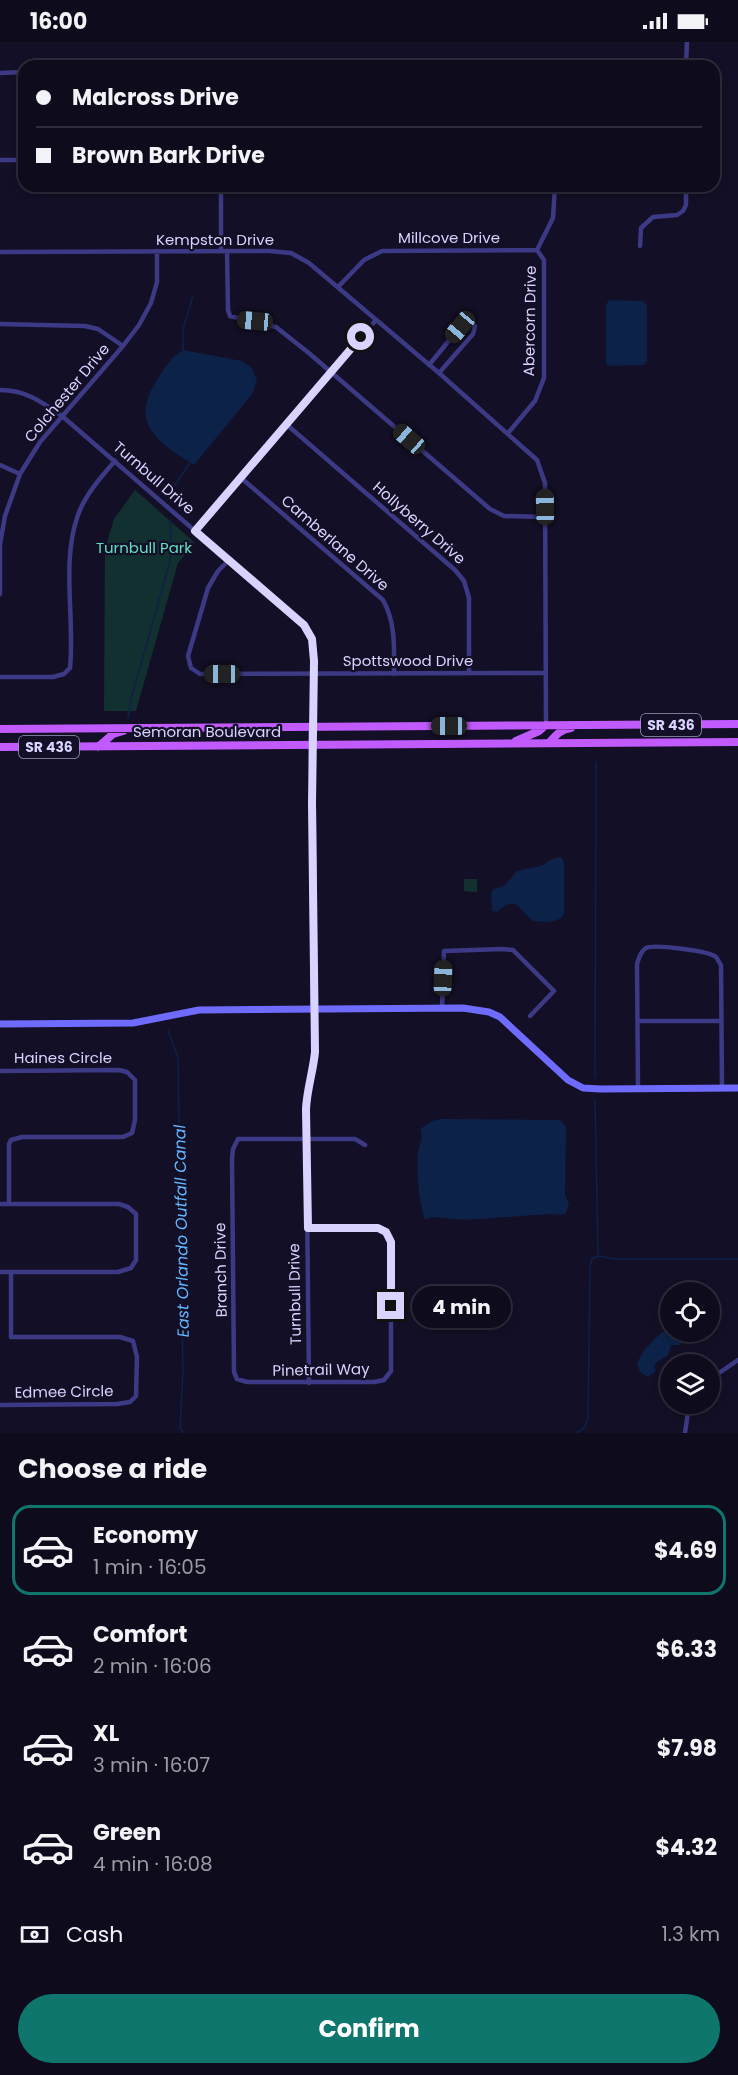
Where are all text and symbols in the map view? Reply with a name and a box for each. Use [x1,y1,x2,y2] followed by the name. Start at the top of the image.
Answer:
[30,6,87,37] text: 16:00
[72,82,239,113] text: Malcross Drive
[72,140,265,171] text: Brown Bark Drive
[398,227,500,248] street label: Millcove Drive
[156,229,274,250] street label: Kempston Drive
[518,265,541,376] street label: Abercorn Drive
[442,307,478,347] car
[236,310,274,332] car
[347,323,374,350] route start
[19,339,114,446] street label: Colchester Drive
[390,420,428,458] car
[109,436,200,519] street label: Turnbull Drive
[368,476,470,569] street label: Hollyberry Drive
[536,489,554,525] car
[277,490,394,595] street label: Camberlane Drive
[96,537,192,558] park label: Turnbull Park
[343,650,473,671] street label: Spottswood Drive
[204,665,240,683] car
[641,714,701,736] road number: SR 436
[431,717,467,735] car
[133,721,281,742] street label: Semoran Boulevard
[19,736,79,758] road number: SR 436
[433,960,453,996] car
[14,1047,112,1068] street label: Haines Circle
[168,1124,195,1338] water label: East Orlando Outfall Canal
[209,1222,232,1318] street label: Branch Drive
[283,1243,306,1345] street label: Turnbull Drive
[660,1282,720,1414] map controls
[660,1282,720,1342] button: locate
[412,1285,511,1327] callout: 4 min
[377,1292,404,1319] route end
[432,1293,491,1321] text: 4 min
[660,1354,720,1414] button: layers
[272,1358,370,1381] street label: Pinetrail Way
[14,1380,114,1403] street label: Edmee Circle
[18,1450,207,1487] text: Choose a ride
[93,1520,198,1551] text: Economy
[21,1523,75,1577] icon: car
[654,1535,717,1566] text: $4.69
[93,1553,206,1581] text: 1 min · 16:05
[93,1619,187,1650] text: Comfort
[21,1622,75,1676] icon: car
[656,1634,717,1665] text: $6.33
[93,1652,212,1680] text: 2 min · 16:06
[93,1718,119,1749] text: XL
[21,1721,75,1775] icon: car
[657,1733,717,1764] text: $7.98
[93,1751,210,1779] text: 3 min · 16:07
[93,1817,161,1848] text: Green
[21,1820,75,1874] icon: car
[656,1832,717,1863] text: $4.32
[93,1850,213,1878] text: 4 min · 16:08
[18,1918,51,1951] icon: cash
[66,1919,123,1950] text: Cash
[661,1920,720,1948] text: 1.3 km
[18,1994,720,2063] button: Confirm

